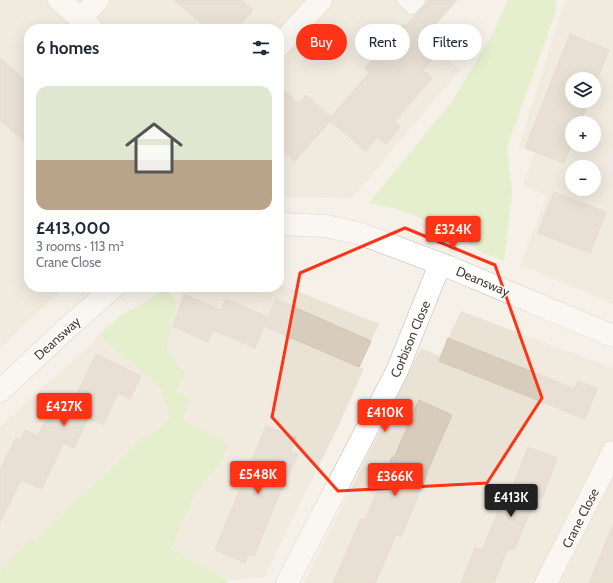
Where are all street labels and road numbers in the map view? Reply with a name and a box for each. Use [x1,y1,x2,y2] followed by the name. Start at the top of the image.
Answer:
[454,263,513,300] street label: Deansway
[387,298,434,380] street label: Corbison Close
[31,313,84,363] street label: Deansway
[558,485,602,551] street label: Crane Close

